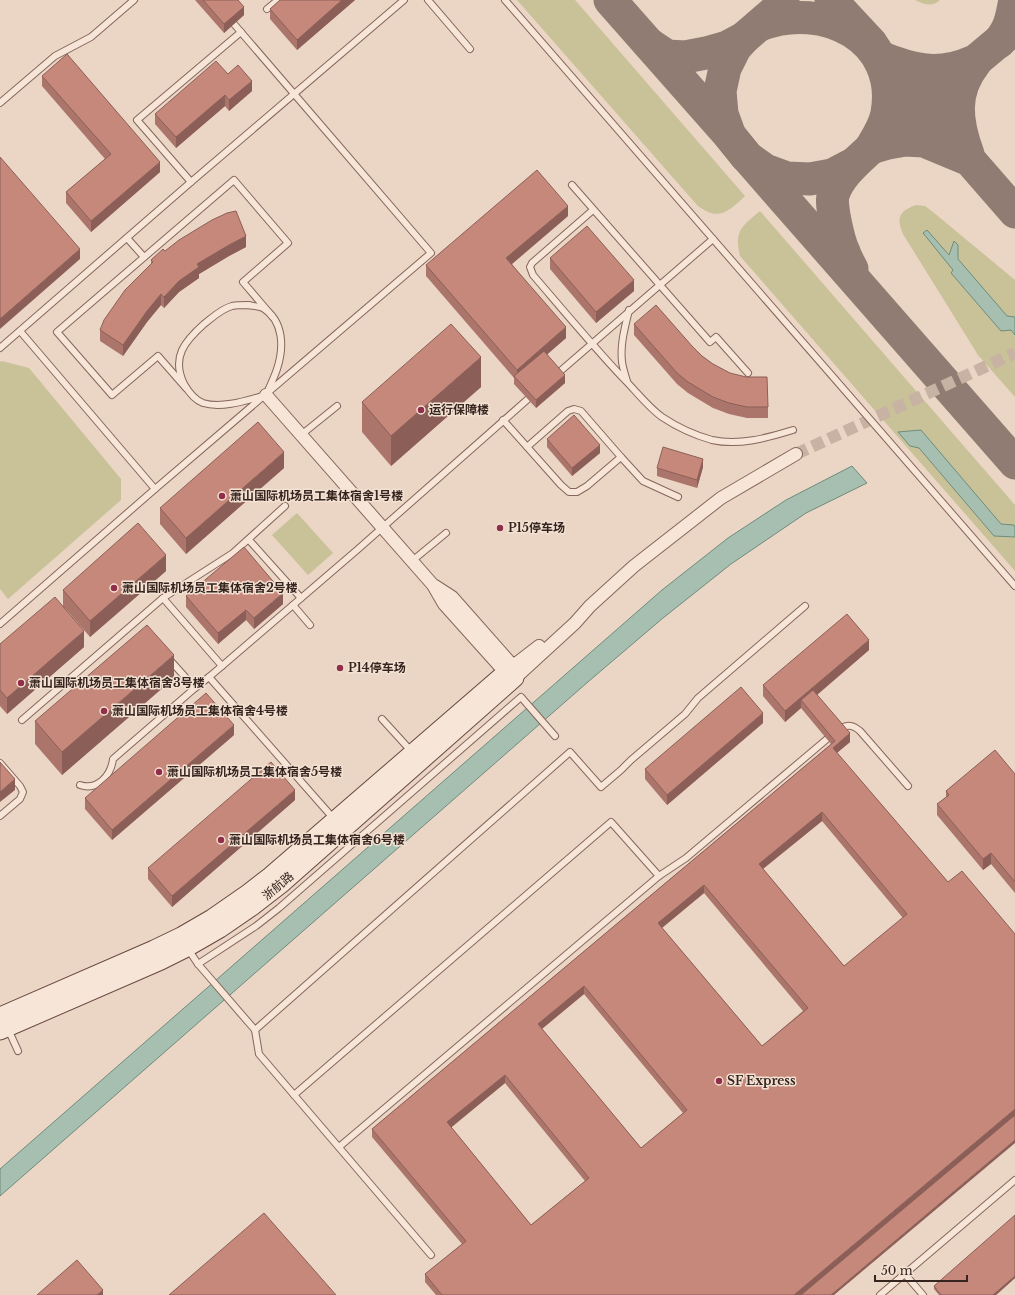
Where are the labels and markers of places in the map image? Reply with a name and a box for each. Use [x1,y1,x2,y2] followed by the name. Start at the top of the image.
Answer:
[429,402,489,417] place label: 运行保障楼
[416,405,426,415] marker: 运行保障楼
[230,488,403,503] place label: 萧山国际机场员工集体宿舍1号楼
[217,491,227,501] marker: 萧山国际机场员工集体宿舍1号楼
[508,520,565,535] place label: P15停车场
[495,523,505,533] marker: P15停车场
[122,580,298,595] place label: 萧山国际机场员工集体宿舍2号楼
[109,583,119,593] marker: 萧山国际机场员工集体宿舍2号楼
[348,660,406,675] place label: P14停车场
[335,663,345,673] marker: P14停车场
[29,675,205,690] place label: 萧山国际机场员工集体宿舍3号楼
[16,678,26,688] marker: 萧山国际机场员工集体宿舍3号楼
[112,703,288,718] place label: 萧山国际机场员工集体宿舍4号楼
[99,706,109,716] marker: 萧山国际机场员工集体宿舍4号楼
[167,764,342,779] place label: 萧山国际机场员工集体宿舍5号楼
[154,767,164,777] marker: 萧山国际机场员工集体宿舍5号楼
[229,832,405,847] place label: 萧山国际机场员工集体宿舍6号楼
[216,835,226,845] marker: 萧山国际机场员工集体宿舍6号楼
[727,1073,796,1088] place label: SF Express
[714,1076,724,1086] marker: SF Express

